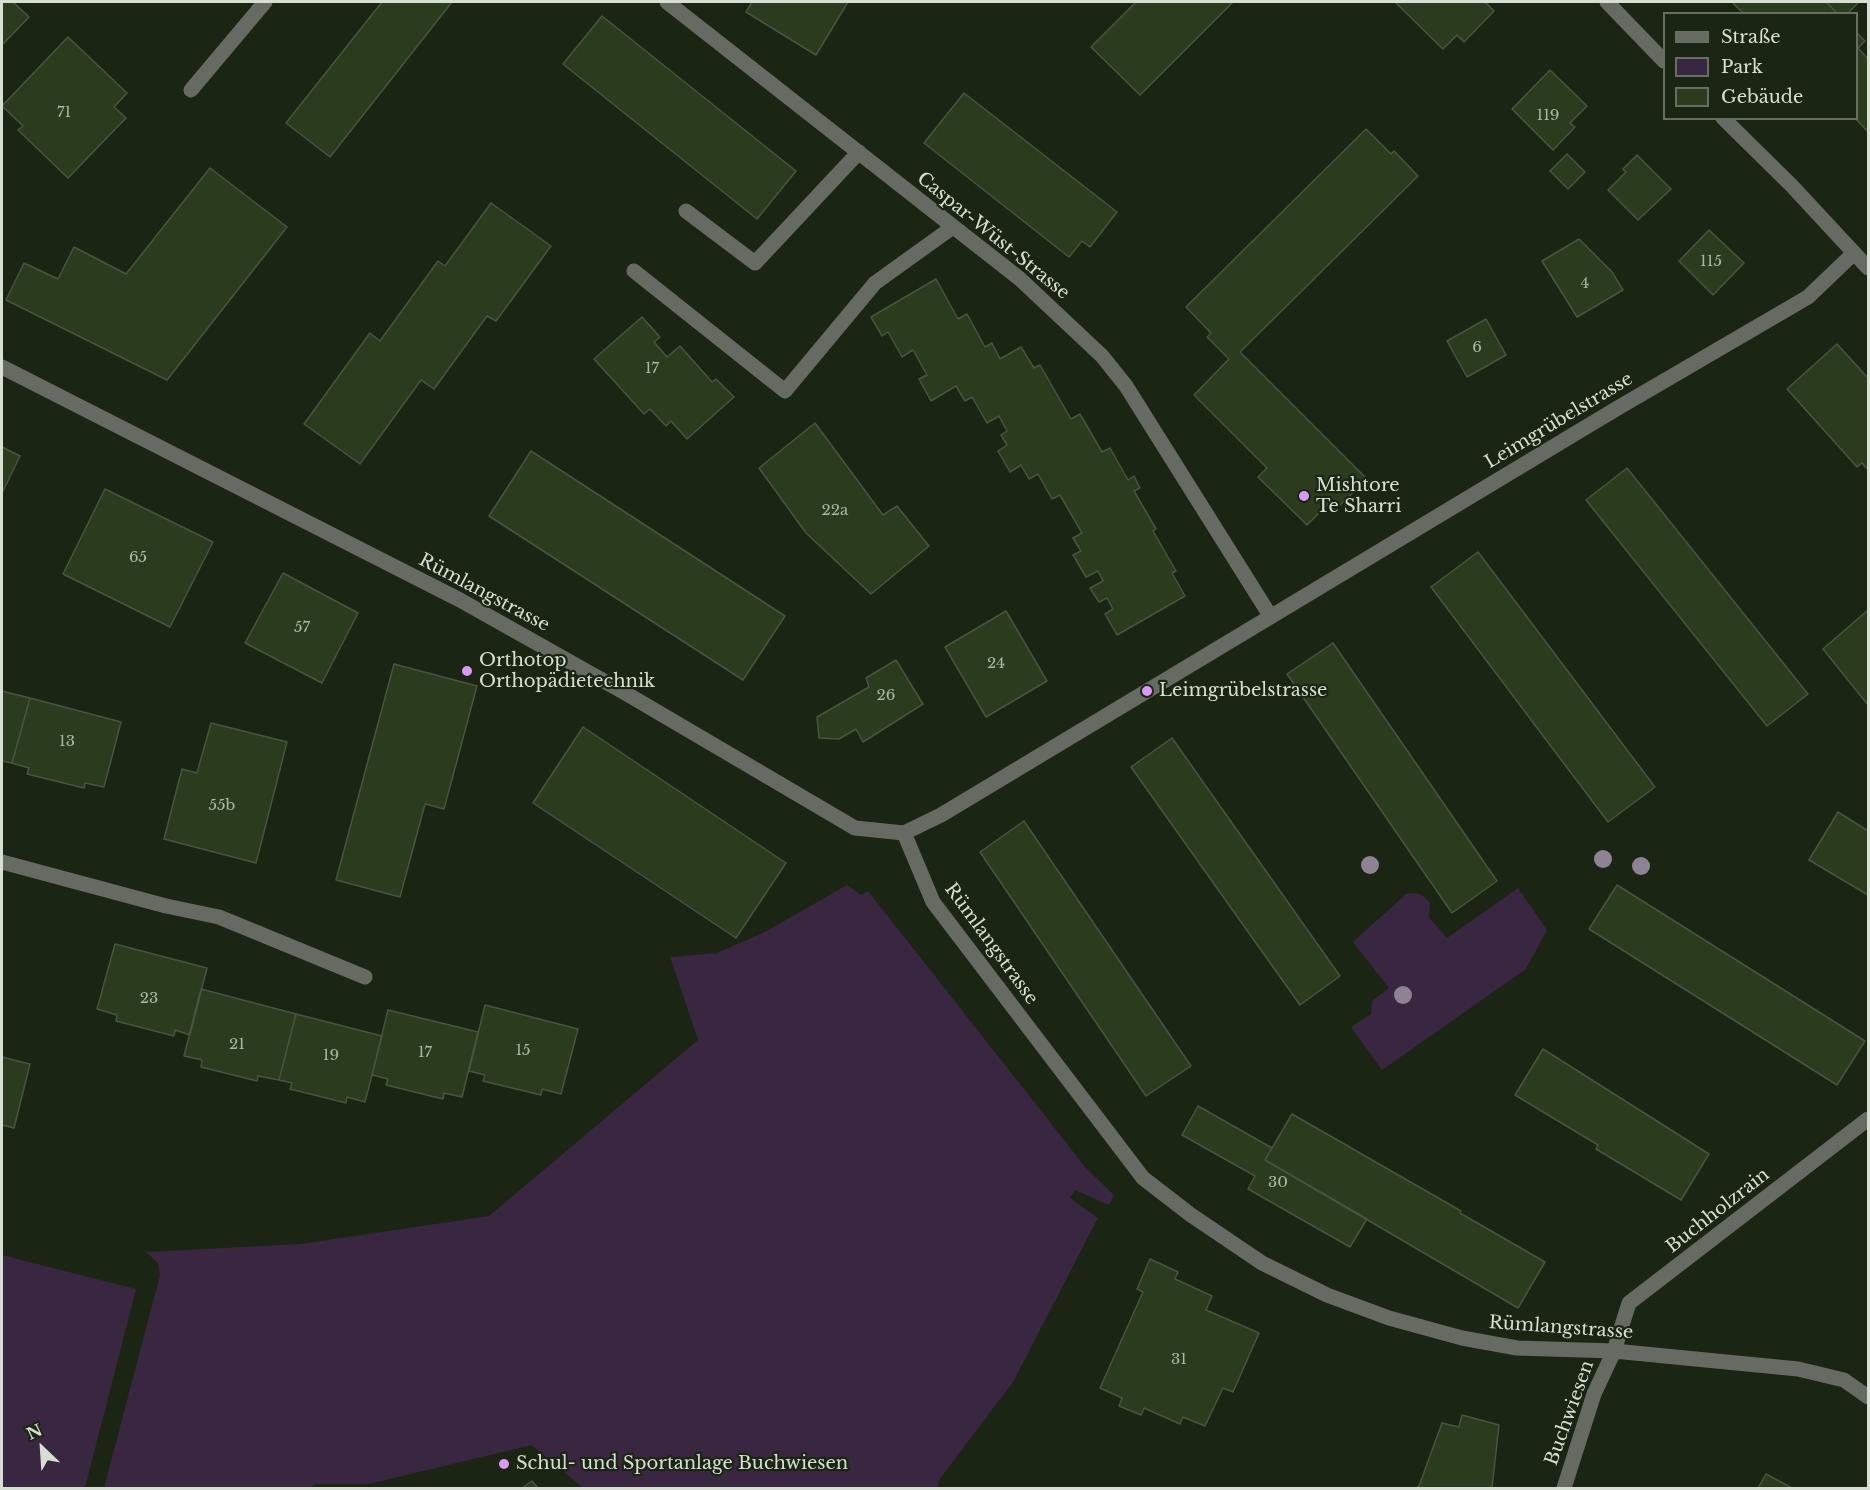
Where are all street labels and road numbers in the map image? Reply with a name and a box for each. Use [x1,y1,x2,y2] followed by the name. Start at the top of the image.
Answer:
[912,168,1074,304] street label: Caspar-Wüst-Strasse
[1481,368,1637,474] street label: Leimgrübelstrasse
[415,549,553,637] street label: Rümlangstrasse
[940,879,1042,1009] street label: Rümlangstrasse
[1662,1164,1774,1258] street label: Buchholzrain
[1488,1312,1634,1344] street label: Rümlangstrasse
[1541,1358,1599,1468] street label: Buchwiesen

